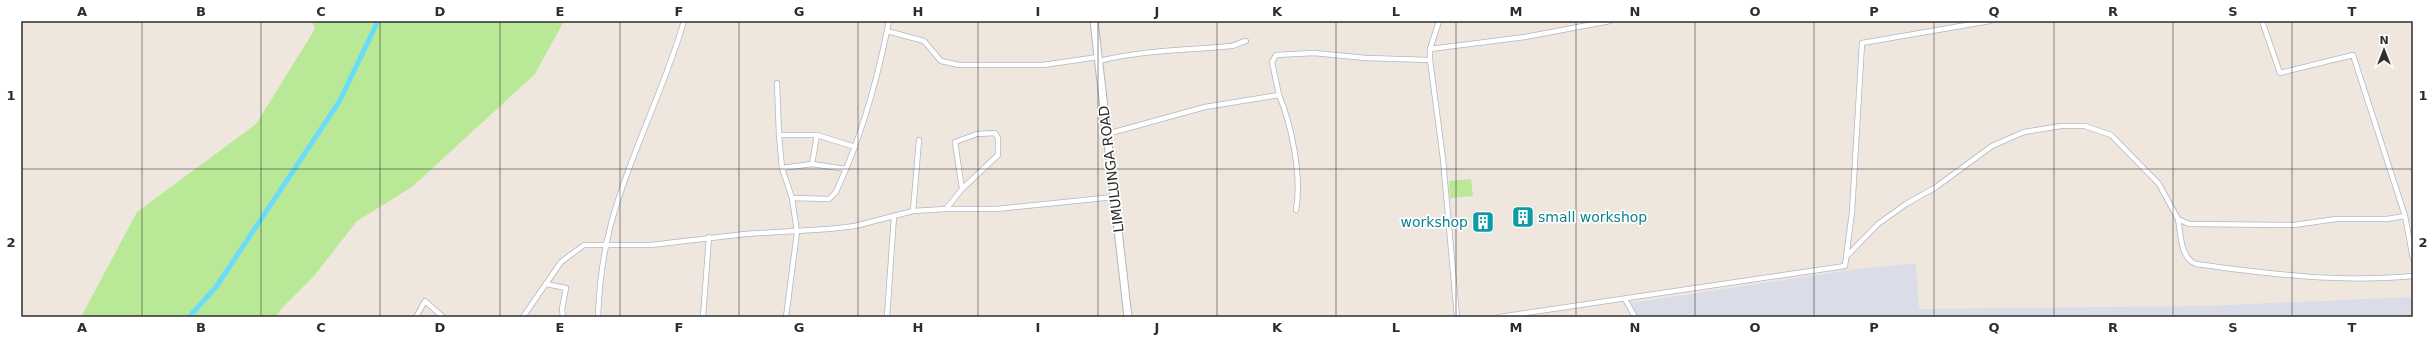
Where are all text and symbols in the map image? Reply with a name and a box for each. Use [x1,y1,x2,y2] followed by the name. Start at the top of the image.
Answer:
[77,4,87,19] text: A
[196,4,206,19] text: B
[316,4,326,19] text: C
[435,4,446,19] text: D
[556,4,564,19] text: E
[675,4,683,19] text: F
[794,4,804,19] text: G
[913,4,923,19] text: H
[1036,4,1040,19] text: I
[1154,4,1159,19] text: J
[1272,4,1283,19] text: K
[1392,4,1400,19] text: L
[1510,4,1522,19] text: M
[1630,4,1640,19] text: N
[1749,4,1761,19] text: O
[1869,4,1879,19] text: P
[1988,4,2000,19] text: Q
[2108,4,2118,19] text: R
[2228,4,2238,19] text: S
[2348,4,2357,19] text: T
[2364,30,2404,70] north arrow
[2379,34,2389,47] text: N
[6,88,16,103] text: 1
[2418,88,2428,103] text: 1
[1095,105,1127,233] street label: LIMULUNGA ROAD
[1510,204,1536,230] building icon: small workshop
[1470,209,1496,235] building icon: workshop
[1538,209,1647,225] place label: small workshop
[1401,214,1468,230] place label: workshop
[6,235,16,250] text: 2
[2418,235,2428,250] text: 2
[77,320,87,335] text: A
[196,320,206,335] text: B
[316,320,326,335] text: C
[435,320,446,335] text: D
[556,320,564,335] text: E
[675,320,683,335] text: F
[794,320,804,335] text: G
[913,320,923,335] text: H
[1036,320,1040,335] text: I
[1154,320,1159,335] text: J
[1272,320,1283,335] text: K
[1392,320,1400,335] text: L
[1510,320,1522,335] text: M
[1630,320,1640,335] text: N
[1749,320,1761,335] text: O
[1869,320,1879,335] text: P
[1988,320,2000,335] text: Q
[2108,320,2118,335] text: R
[2228,320,2238,335] text: S
[2348,320,2357,335] text: T

